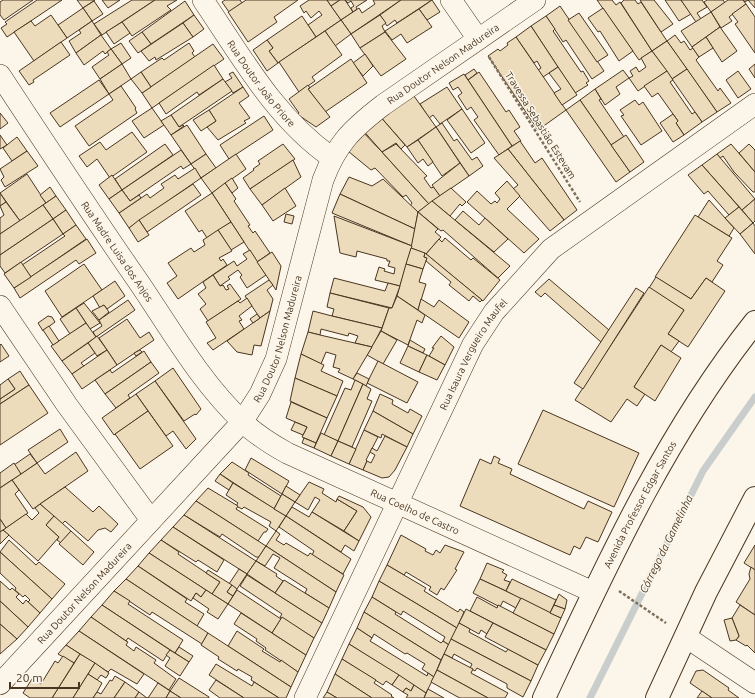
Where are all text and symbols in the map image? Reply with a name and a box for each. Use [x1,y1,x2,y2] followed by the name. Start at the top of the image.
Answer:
[385,22,501,107] street label: Rua Doutor Nelson Madureira
[225,38,297,129] street label: Rua Doutor João Priore
[503,70,578,181] street label: Travessa Sebastião Estevam
[79,199,155,304] street label: Rua Madre Luisa dos Anjos
[251,274,304,405] street label: Rua Doutor Nelson Madureira
[438,296,510,412] street label: Rua Isaura Vergueiro Maufel
[602,439,679,570] street label: Avenida Professor Edgar Santos
[369,487,461,537] street label: Rua Coelho de Castro
[637,493,695,595] water label: Córrego da Gamelinha
[35,540,134,646] street label: Rua Doutor Nelson Madureira
[10,664,79,690] scale bar
[16,671,43,684] text: 20 m

